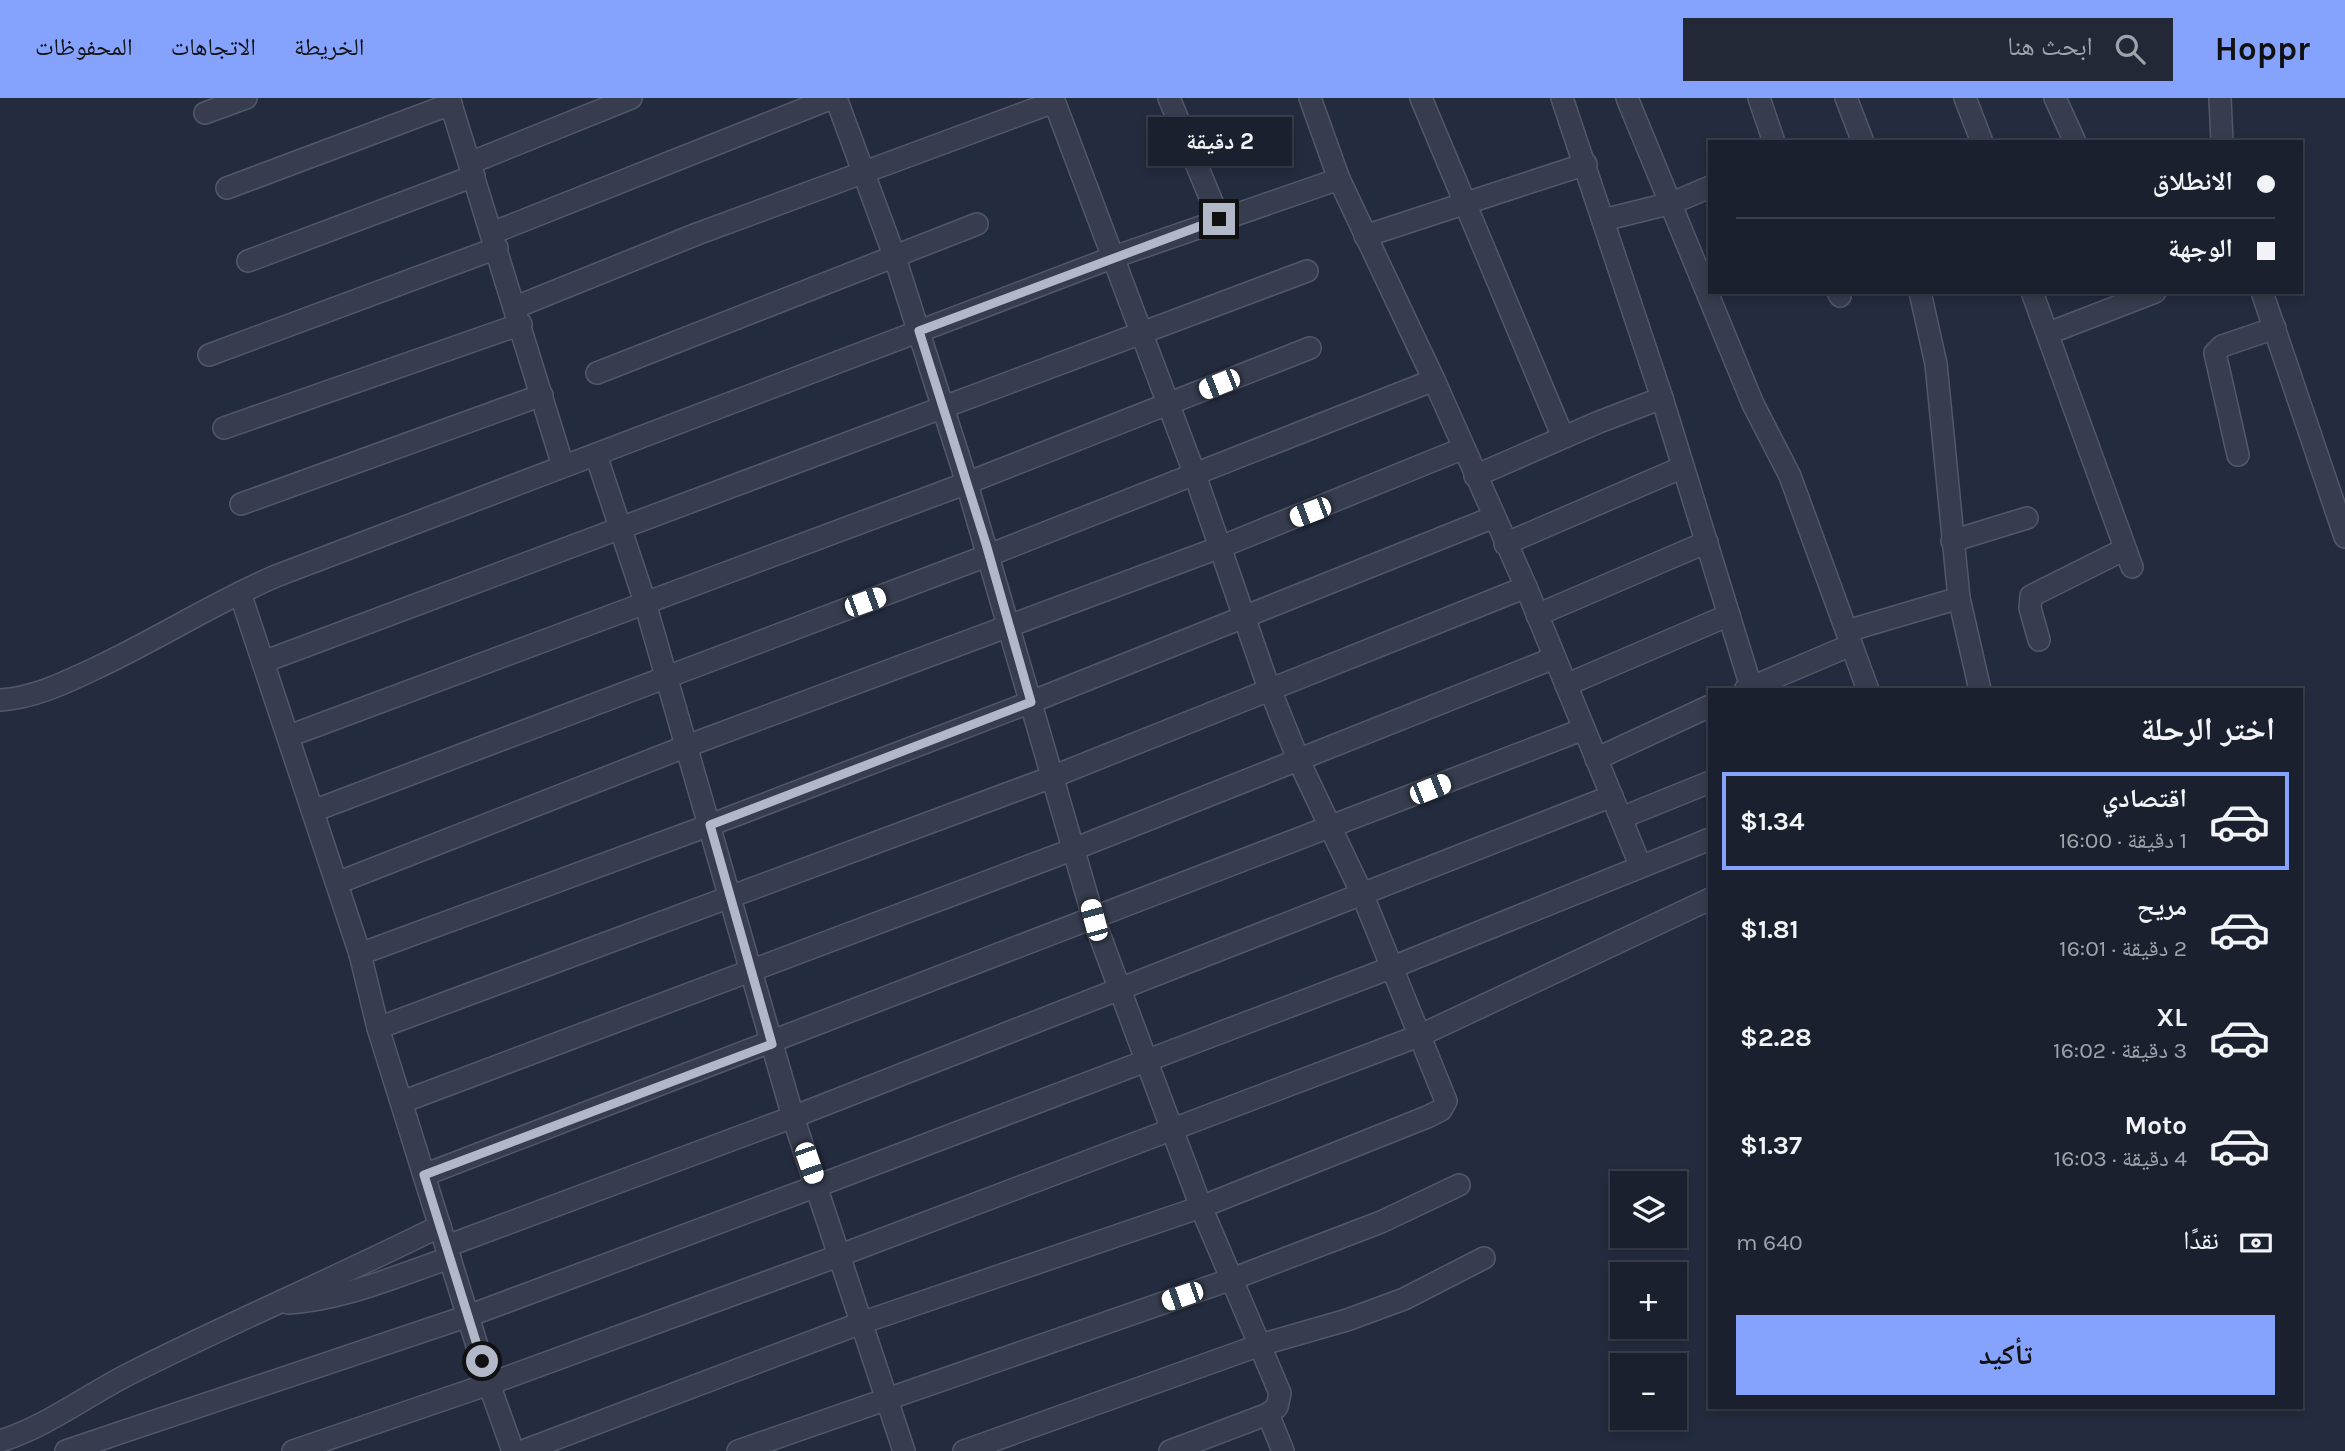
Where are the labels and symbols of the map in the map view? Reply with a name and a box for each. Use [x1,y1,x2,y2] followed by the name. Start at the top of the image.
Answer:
[1147,117,1291,166] callout: 2 دقيقة
[1203,203,1235,235] route end
[1196,366,1243,402] car
[1287,495,1334,529] car
[842,585,889,619] car
[1407,771,1454,807] car
[1079,897,1110,943] car
[793,1140,826,1186] car
[1159,1279,1206,1313] car
[466,1345,498,1377] route start

